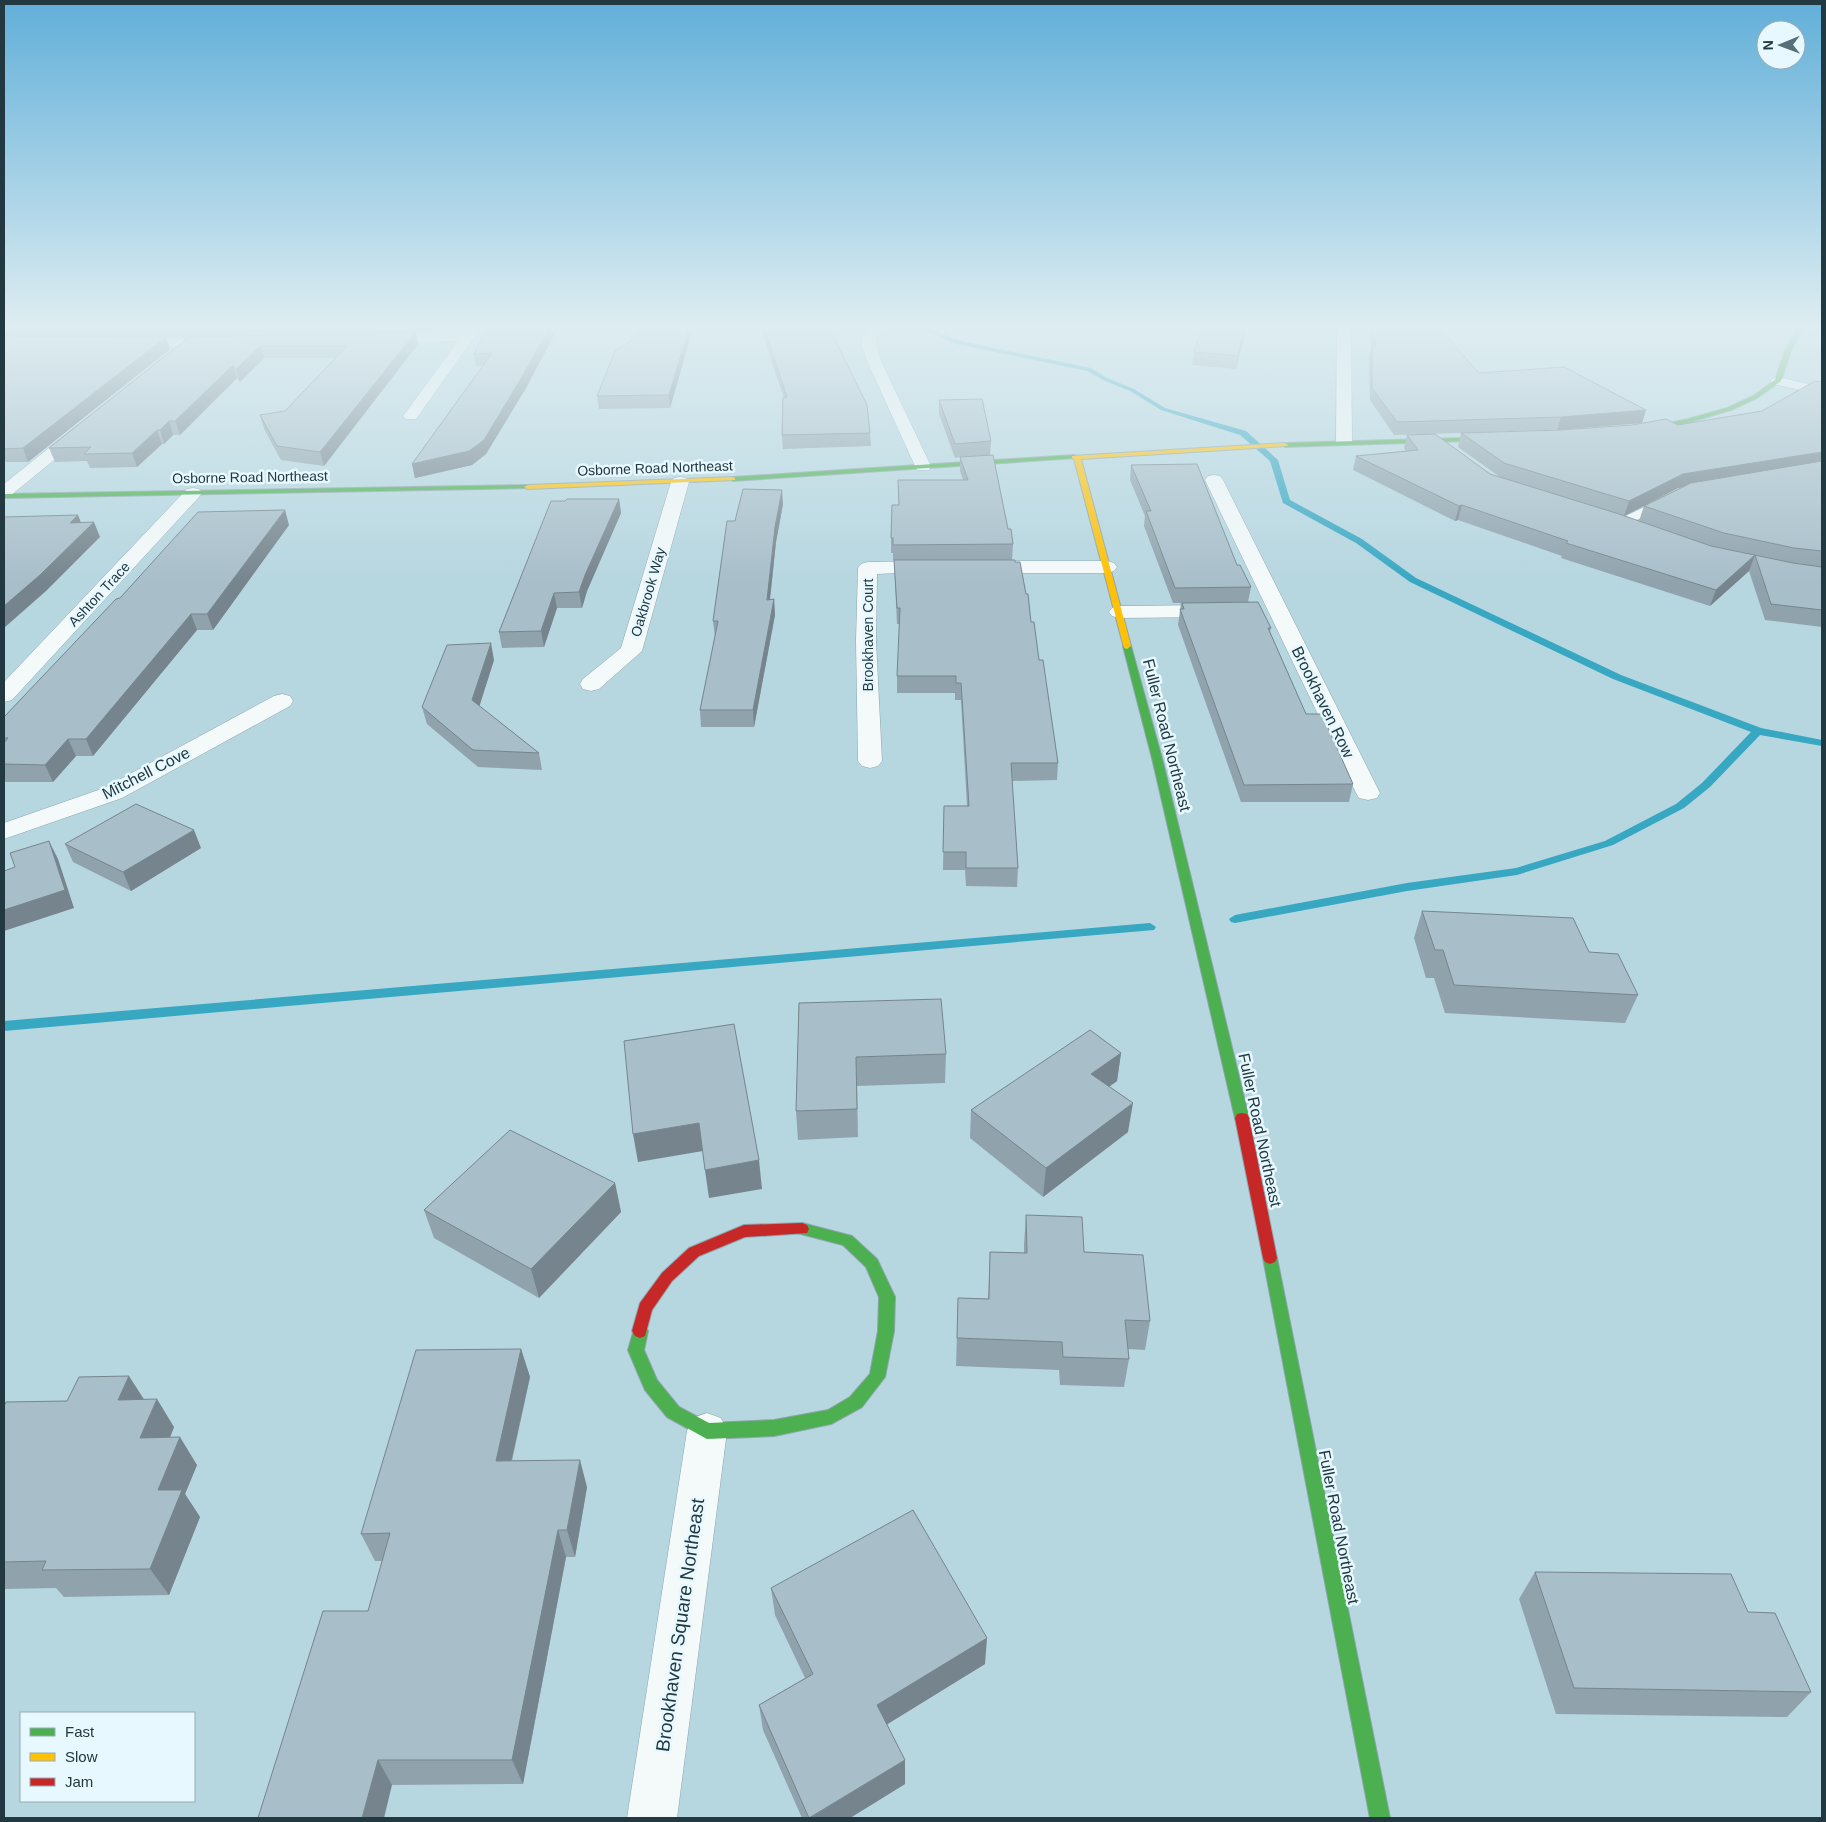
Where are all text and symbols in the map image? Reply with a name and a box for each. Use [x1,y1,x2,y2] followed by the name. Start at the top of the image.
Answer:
[1756,20,1806,70] north arrow
[1760,40,1776,50] text: N
[577,457,733,479] street label: Osborne Road Northeast
[172,468,328,486] street label: Osborne Road Northeast
[628,546,668,638] street label: Oakbrook Way
[65,558,133,630] street label: Ashton Trace
[860,578,876,691] street label: Brookhaven Court
[1289,644,1358,761] street label: Brookhaven Row
[1140,657,1194,814] street label: Fuller Road Northeast
[99,744,193,802] street label: Mitchell Cove
[1235,1052,1285,1209] street label: Fuller Road Northeast
[1316,1449,1362,1606] street label: Fuller Road Northeast
[652,1496,708,1753] street label: Brookhaven Square Northeast
[20,1712,195,1802] legend
[65,1723,95,1740] text: Fast
[65,1748,98,1765] text: Slow
[65,1773,93,1790] text: Jam

